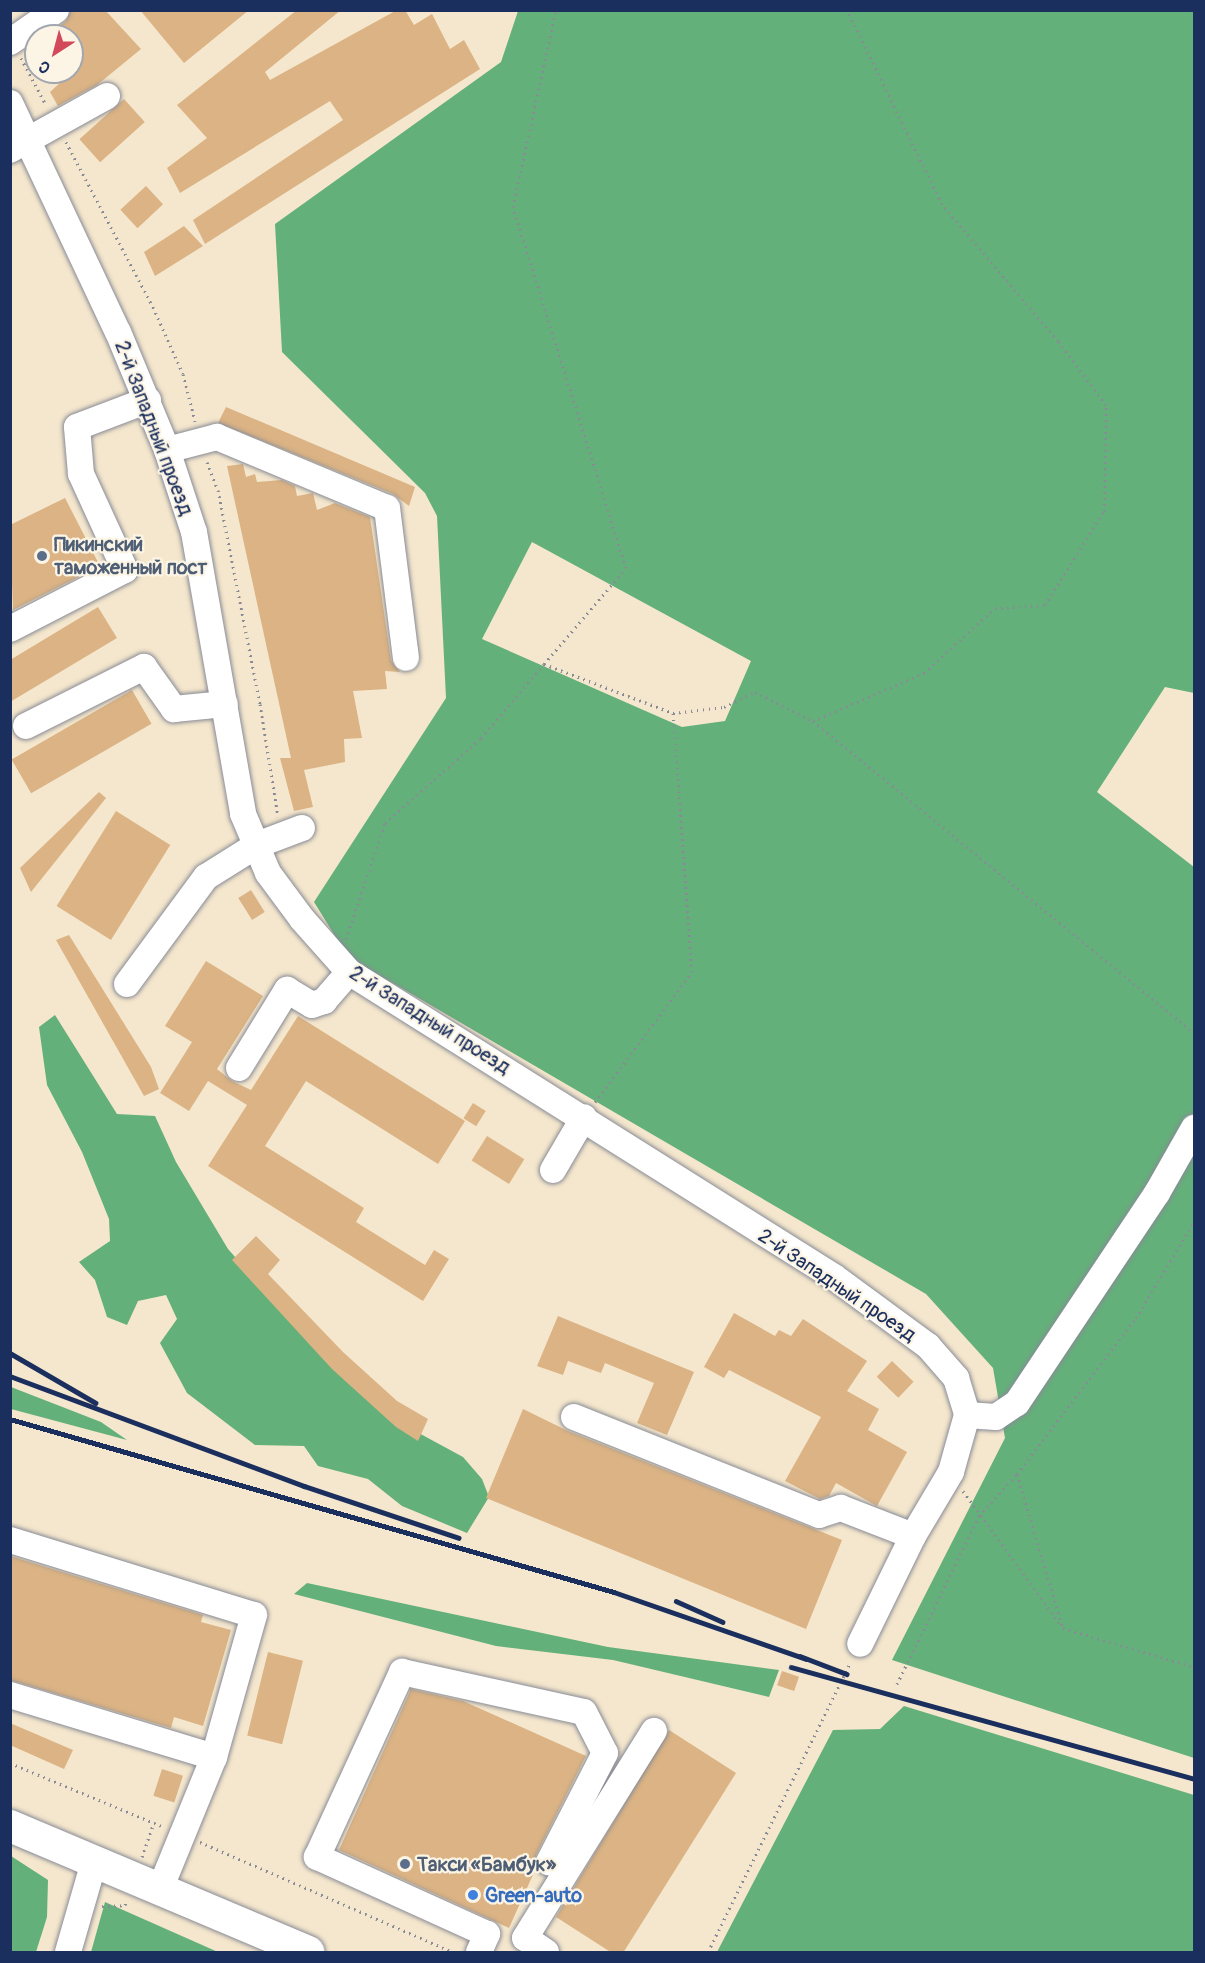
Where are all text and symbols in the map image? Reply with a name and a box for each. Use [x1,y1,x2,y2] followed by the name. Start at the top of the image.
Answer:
[24,24,84,84] north arrow
[35,56,54,78] text: С
[110,337,198,519] street label: 2-й Западный проезд
[54,532,207,579] place label: Пикинский таможенный пост
[35,549,49,563] marker: Пикинский таможенный пост
[345,961,515,1079] street label: 2-й Западный проезд
[754,1223,920,1347] street label: 2-й Западный проезд
[417,1852,556,1876] place label: Такси «Бамбук»
[398,1857,412,1871] marker: Такси «Бамбук»
[485,1883,582,1907] place label: Green-auto
[466,1888,480,1902] marker: Green-auto

